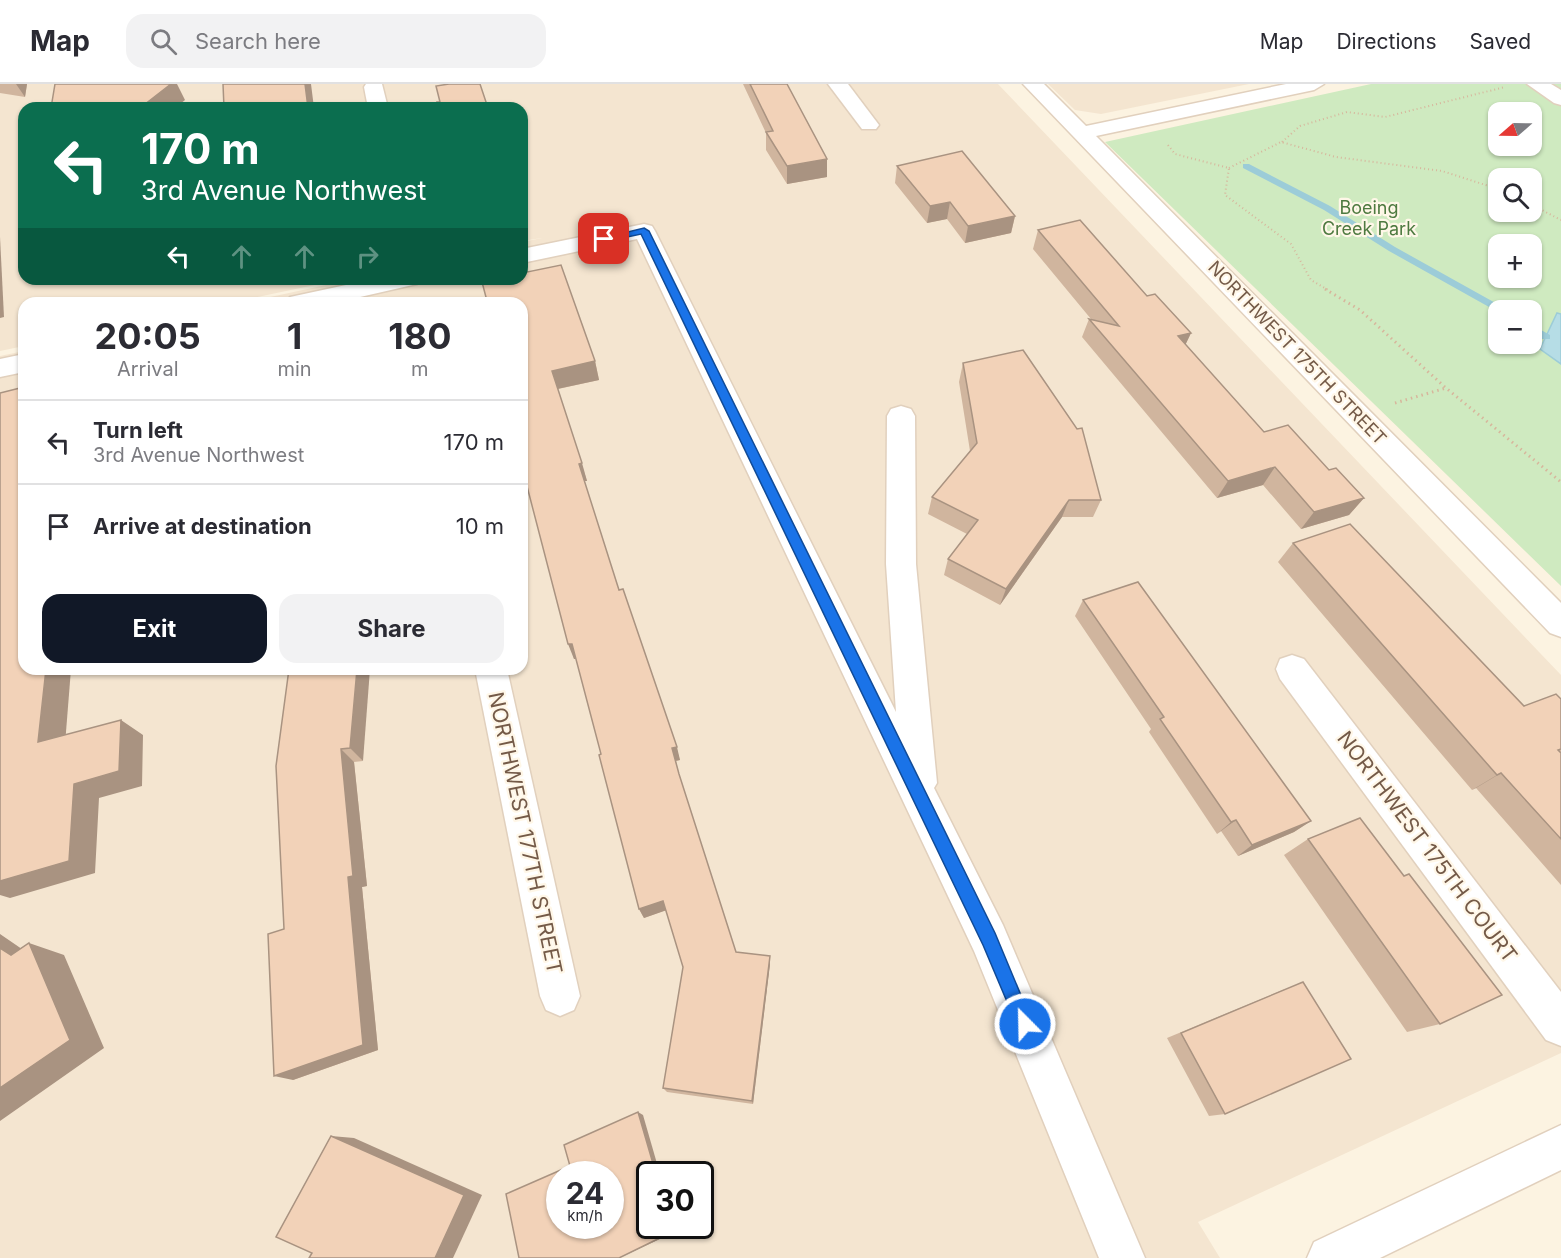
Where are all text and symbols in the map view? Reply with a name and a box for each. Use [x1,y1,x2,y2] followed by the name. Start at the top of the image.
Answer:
[126,14,546,68] search box
[30,24,90,58] text: Map
[147,25,180,58] icon: search
[195,28,321,54] text: Search here
[1260,29,1303,54] text: Map
[1336,29,1437,54] text: Directions
[1470,29,1531,54] text: Saved
[1488,102,1542,156] north arrow
[1488,102,1542,354] map controls
[141,123,259,174] text: 170 m
[42,126,120,204] icon: left
[1488,168,1542,222] button: search
[141,174,426,207] text: 3rd Avenue Northwest
[1322,197,1416,239] park label: Boeing Creek Park
[578,213,629,264] pin
[587,222,620,255] icon: arrive
[1488,234,1542,288] button: +
[162,240,195,273] icon: left
[225,240,258,273] icon: ahead
[288,240,321,273] icon: ahead
[351,240,384,273] icon: right
[1204,257,1391,449] street label: NORTHWEST 175TH STREET
[1488,300,1542,354] button: −
[95,314,201,358] text: 20:05
[287,314,302,358] text: 1
[388,314,451,358] text: 180
[117,357,178,381] text: Arrival
[277,357,312,381] text: min
[411,357,429,381] text: m
[93,417,183,443] text: Turn left
[42,426,75,459] icon: left
[444,429,504,455] text: 170 m
[93,443,304,467] text: 3rd Avenue Northwest
[42,510,75,543] icon: arrive
[93,513,312,539] text: Arrive at destination
[456,513,504,539] text: 10 m
[42,594,267,663] button: Exit
[279,594,504,663] button: Share
[483,689,568,976] street label: NORTHWEST 177TH STREET
[1332,726,1523,967] street label: NORTHWEST 175TH COURT
[993,992,1057,1056] position arrow
[636,1161,714,1239] speed limit sign: 30
[566,1175,604,1211] text: 24
[567,1206,603,1225] text: km/h

